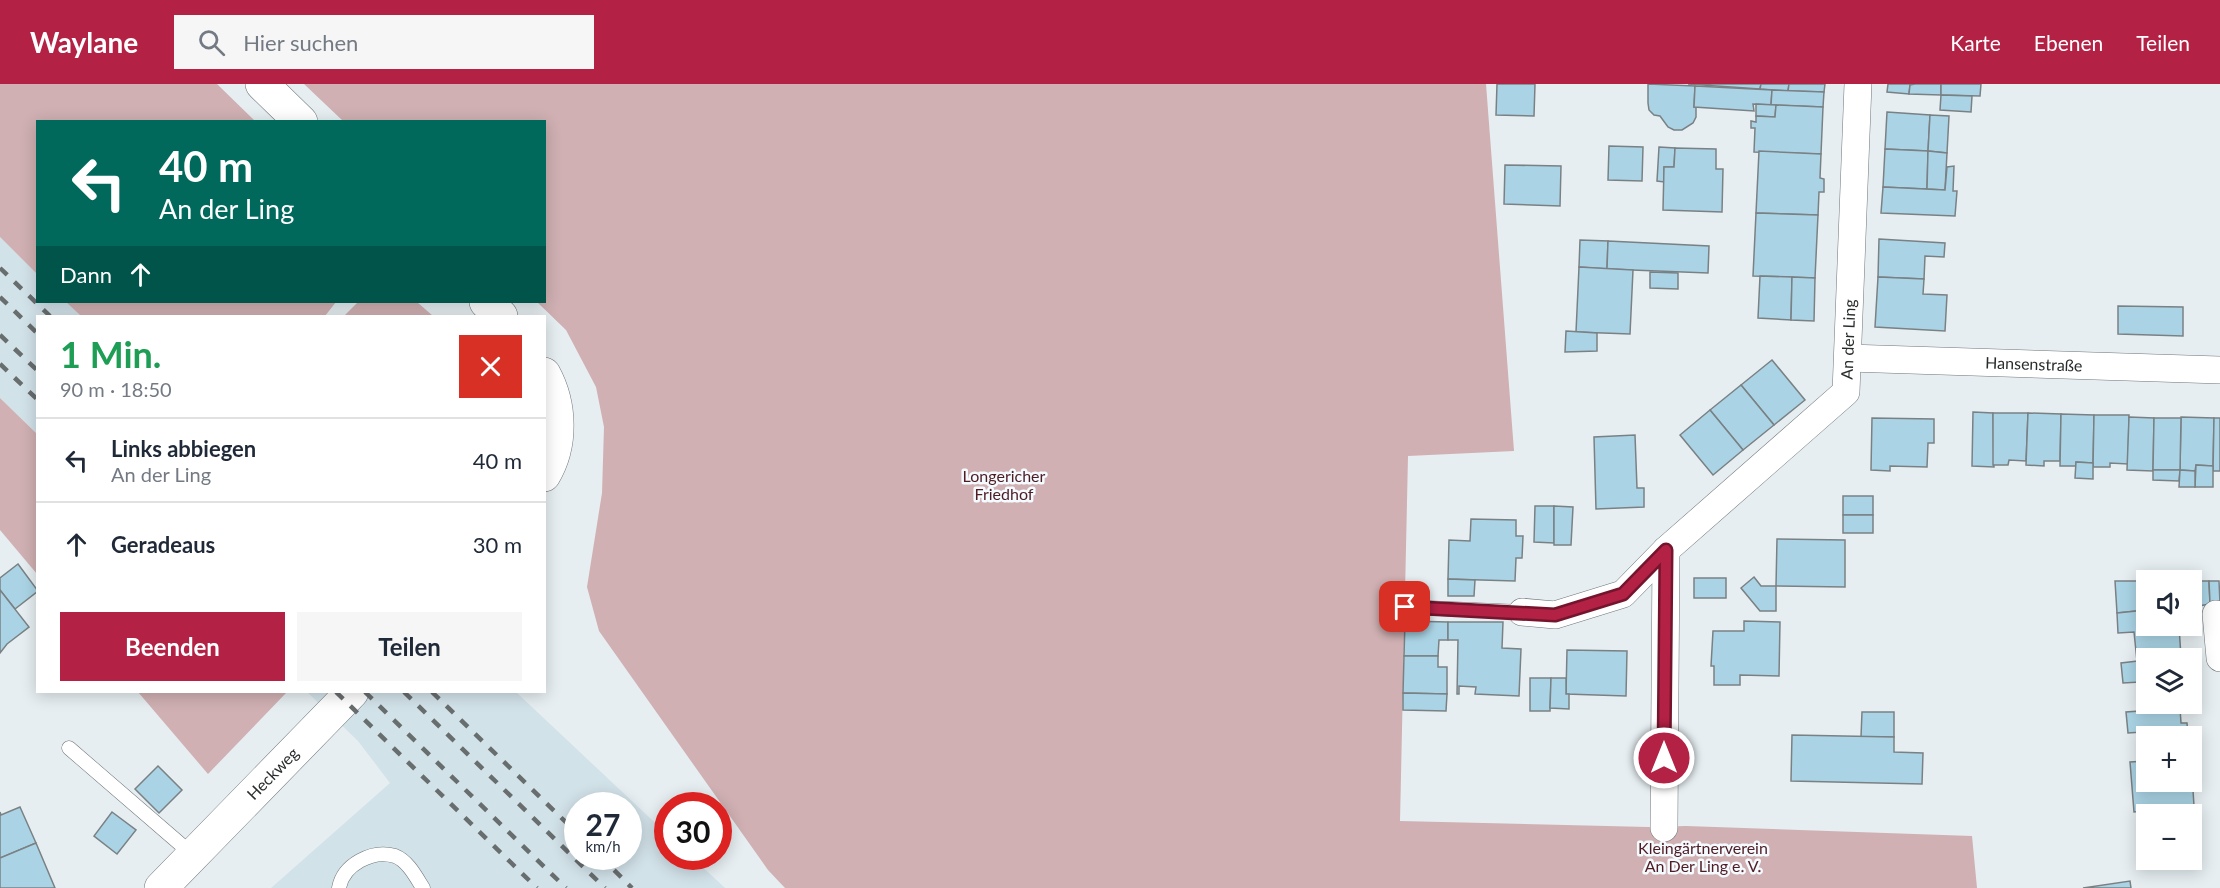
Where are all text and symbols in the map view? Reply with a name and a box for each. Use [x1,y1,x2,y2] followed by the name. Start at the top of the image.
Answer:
[174,15,594,69] search box
[30,25,138,59] text: Waylane
[195,26,228,59] icon: search
[243,29,358,56] text: Hier suchen
[1950,30,2001,55] text: Karte
[2034,30,2103,55] text: Ebenen
[2136,30,2190,55] text: Teilen
[159,141,253,191] text: 40 m
[60,144,138,222] icon: left
[159,192,294,225] text: An der Ling
[124,258,157,291] icon: ahead
[60,261,112,288] text: Dann
[1836,299,1859,380] street label: An der Ling
[60,332,161,376] text: 1 Min.
[459,335,522,398] button: close
[1985,352,2083,375] street label: Hansenstraße
[60,377,172,401] text: 90 m · 18:50
[111,435,256,462] text: Links abbiegen
[60,444,93,477] icon: left
[473,447,522,474] text: 40 m
[111,462,211,486] text: An der Ling
[963,466,1046,503] park label: Longericher Friedhof
[60,528,93,561] icon: ahead
[111,531,215,558] text: Geradeaus
[473,531,522,558] text: 30 m
[2136,570,2202,870] map controls
[2136,570,2202,636] button: sound
[1379,581,1430,632] pin
[1388,590,1421,623] icon: arrive
[60,612,285,681] button: Beenden
[297,612,522,681] button: Teilen
[2136,648,2202,714] button: layers
[1632,726,1696,790] position arrow
[2136,726,2202,792] button: +
[243,743,302,803] street label: Heckweg
[654,792,732,870] speed limit sign: 30
[2136,804,2202,870] button: −
[586,806,620,842] text: 27
[585,837,621,855] text: km/h
[1638,838,1768,875] park label: Kleingärtnerverein An Der Ling e. V.

